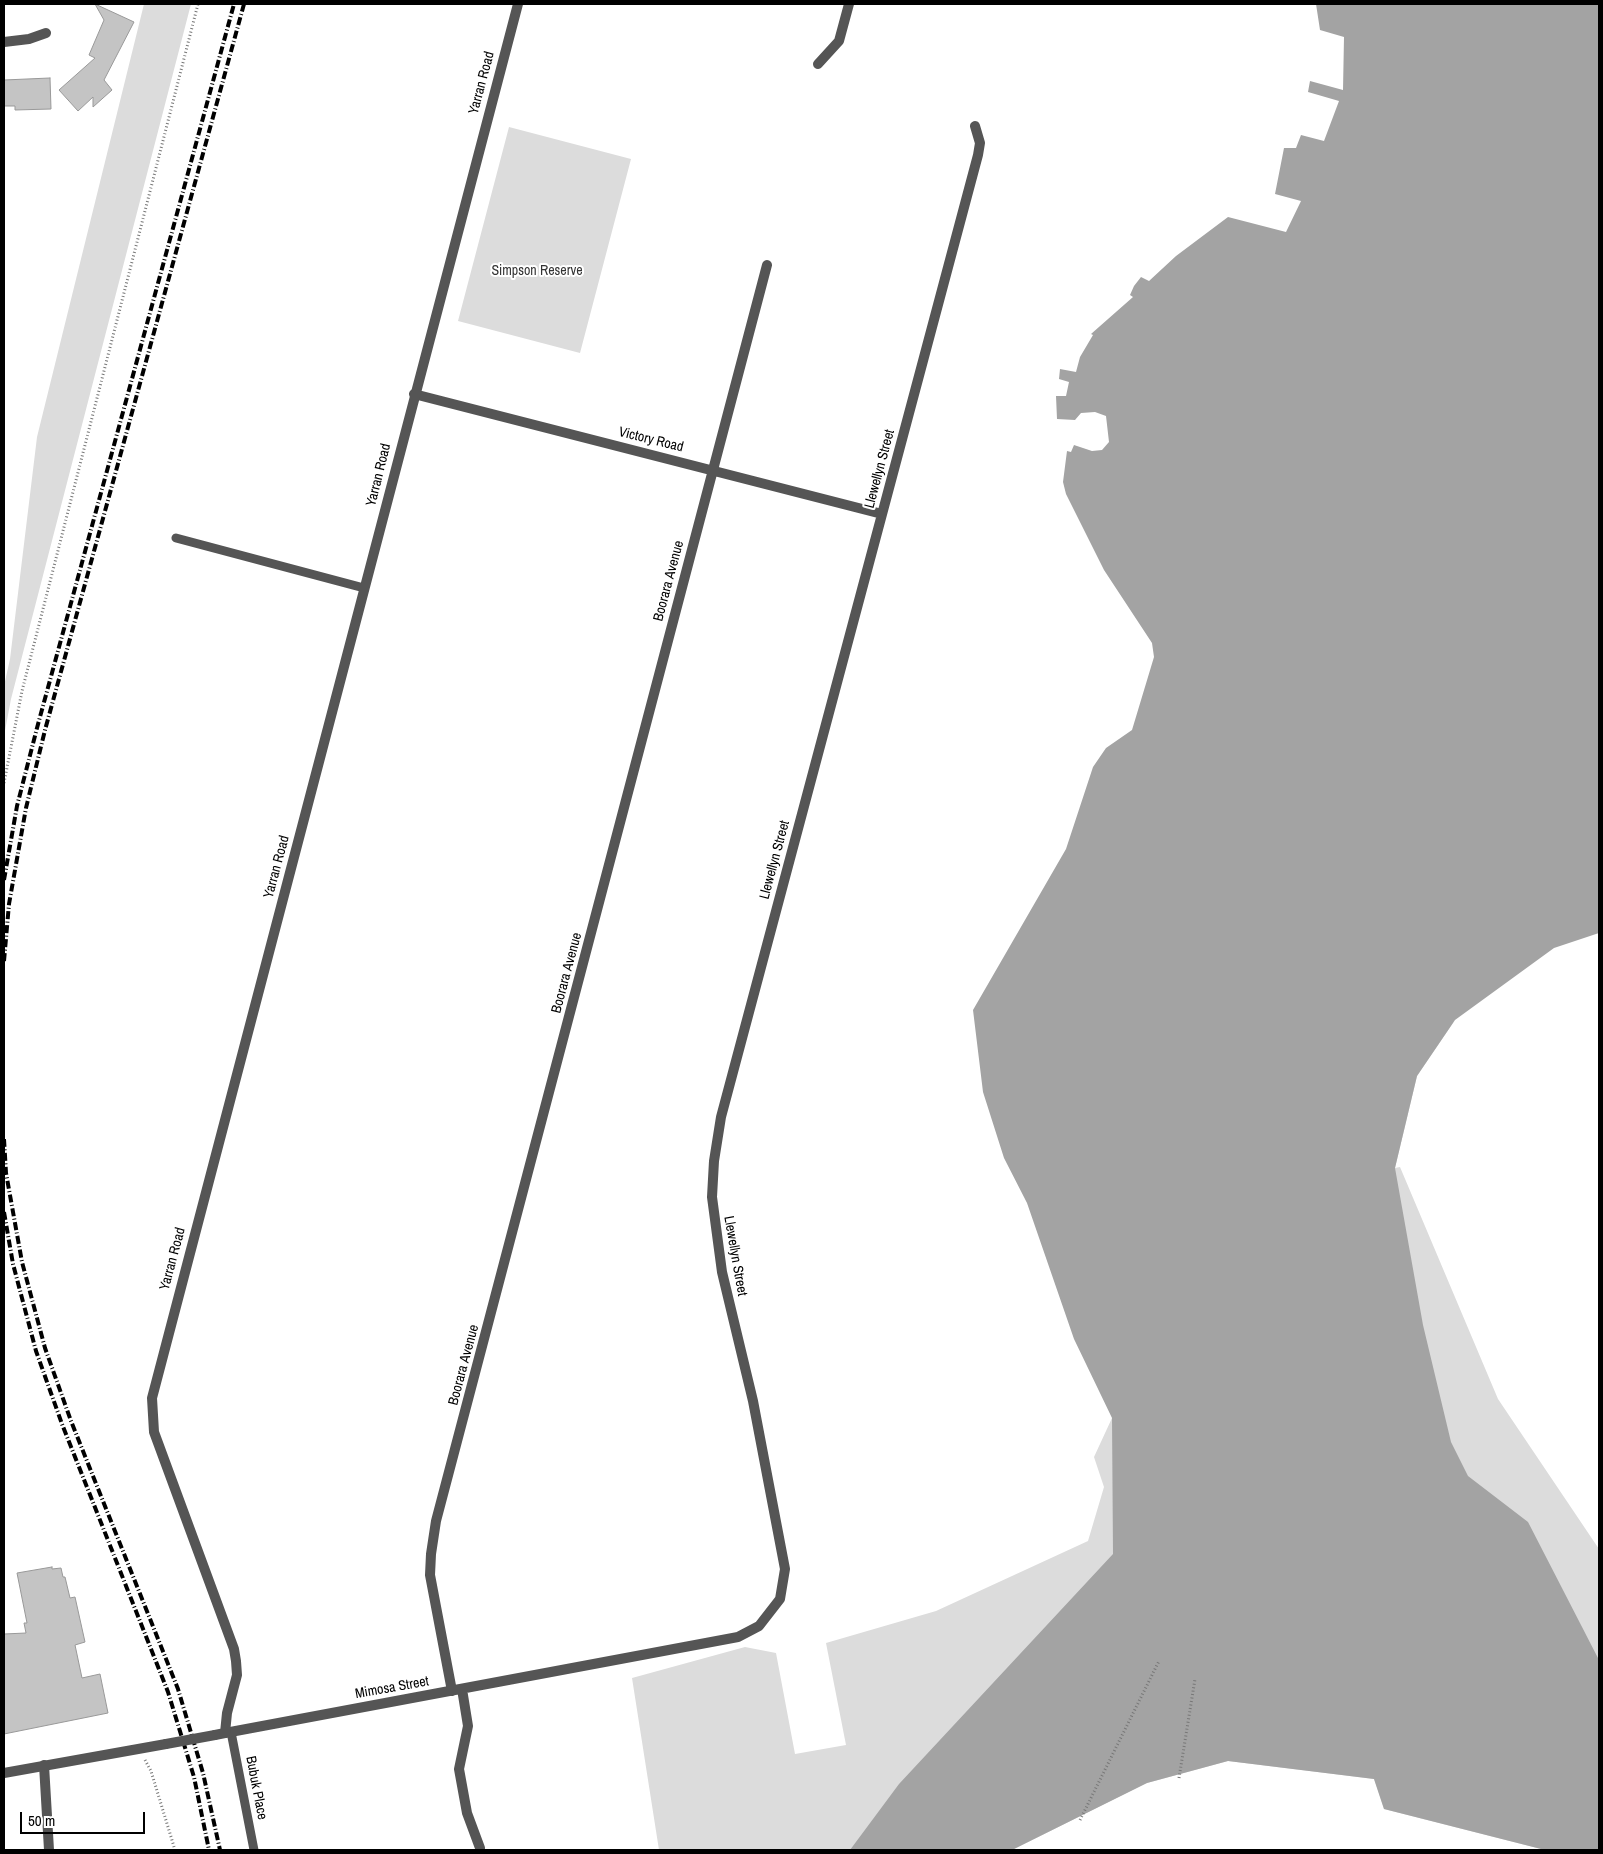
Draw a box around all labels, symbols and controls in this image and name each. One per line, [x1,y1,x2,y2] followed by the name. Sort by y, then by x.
[466,50,498,116] street label: Yarran Road
[491,263,583,279] park label: Simpson Reserve
[617,424,685,456] street label: Victory Road
[861,428,899,510] street label: Llewellyn Street
[363,442,395,508] street label: Yarran Road
[650,539,688,623] street label: Boorara Avenue
[756,819,794,901] street label: Llewellyn Street
[261,834,293,900] street label: Yarran Road
[548,931,586,1015] street label: Boorara Avenue
[720,1215,750,1297] street label: Llewellyn Street
[157,1226,189,1292] street label: Yarran Road
[445,1323,483,1407] street label: Boorara Avenue
[354,1673,430,1703] street label: Mimosa Street
[242,1755,270,1821] street label: Bubuk Place
[22,1802,148,1834] scale bar
[28,1810,55,1831] text: 50 m

